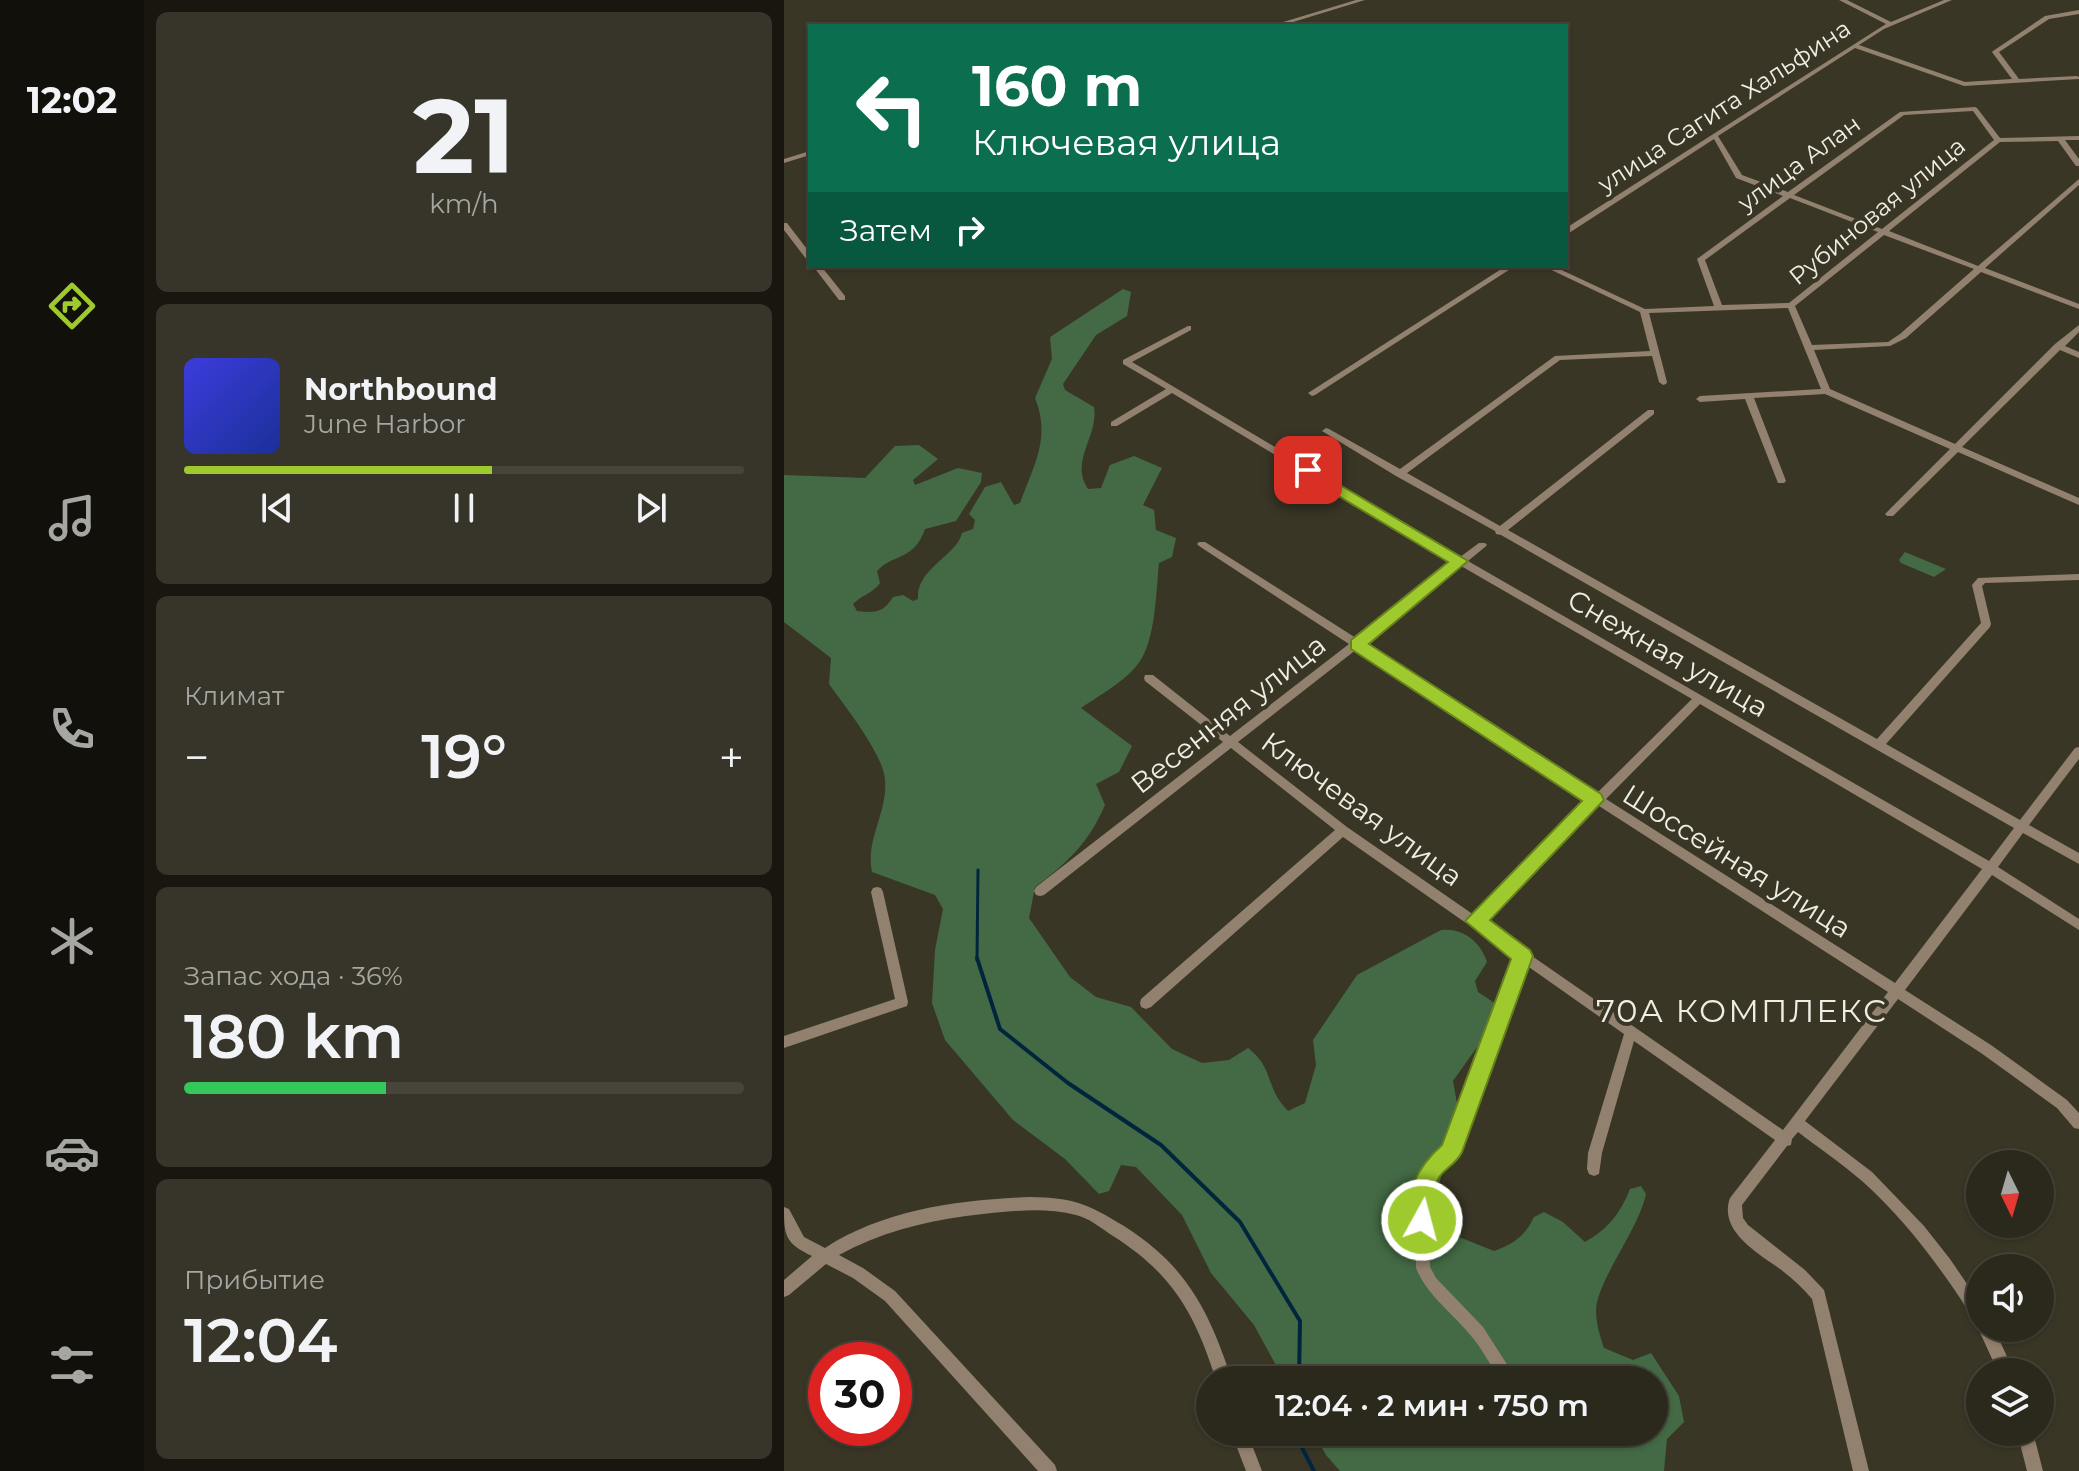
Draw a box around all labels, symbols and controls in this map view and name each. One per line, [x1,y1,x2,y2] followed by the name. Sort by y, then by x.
[1591,13,1856,199] street label: улица Сагита Хальфина
[972,52,1142,120] text: 160 m
[840,56,944,160] icon: left
[413,72,515,199] text: 21
[27,78,117,122] text: 12:02
[1731,109,1866,218] street label: улица Алан
[972,120,1281,164] text: Ключевая улица
[1783,131,1971,291] street label: Рубиновая улица
[429,188,499,220] text: km/h
[948,208,992,252] icon: right
[840,212,932,249] text: Затем
[44,278,100,334] icon: directions
[304,371,498,408] text: Northbound
[304,408,466,440] text: June Harbor
[1274,436,1342,504] pin
[1286,448,1330,492] icon: arrive
[255,486,299,530] icon: previous
[442,486,486,530] icon: pause
[629,486,673,530] icon: next
[44,490,100,546] icon: music
[1562,582,1774,724] street label: Снежная улица
[1124,627,1332,801] street label: Весенняя улица
[184,680,284,712] text: Климат
[44,701,100,757] icon: phone
[421,720,507,793] text: 19°
[1255,725,1469,893] street label: Ключевая улица
[184,730,209,784] text: −
[719,730,744,784] text: +
[1616,777,1858,945] street label: Шоссейная улица
[44,913,100,969] icon: climate
[184,960,403,992] text: Запас хода · 36%
[1596,991,1888,1030] district label: 70А КОМПЛЕКС
[184,1000,404,1073] text: 180 km
[44,1125,100,1181] icon: car
[1966,1150,2054,1238] north arrow
[1966,1150,2054,1446] map controls
[1380,1178,1464,1262] position arrow
[1966,1254,2054,1342] button: sound
[184,1264,325,1296] text: Прибытие
[184,1304,338,1377] text: 12:04
[44,1337,100,1393] icon: filters
[808,1342,912,1446] speed limit sign: 30
[1966,1358,2054,1446] button: layers
[1275,1387,1589,1424] text: 12:04 · 2 мин · 750 m

